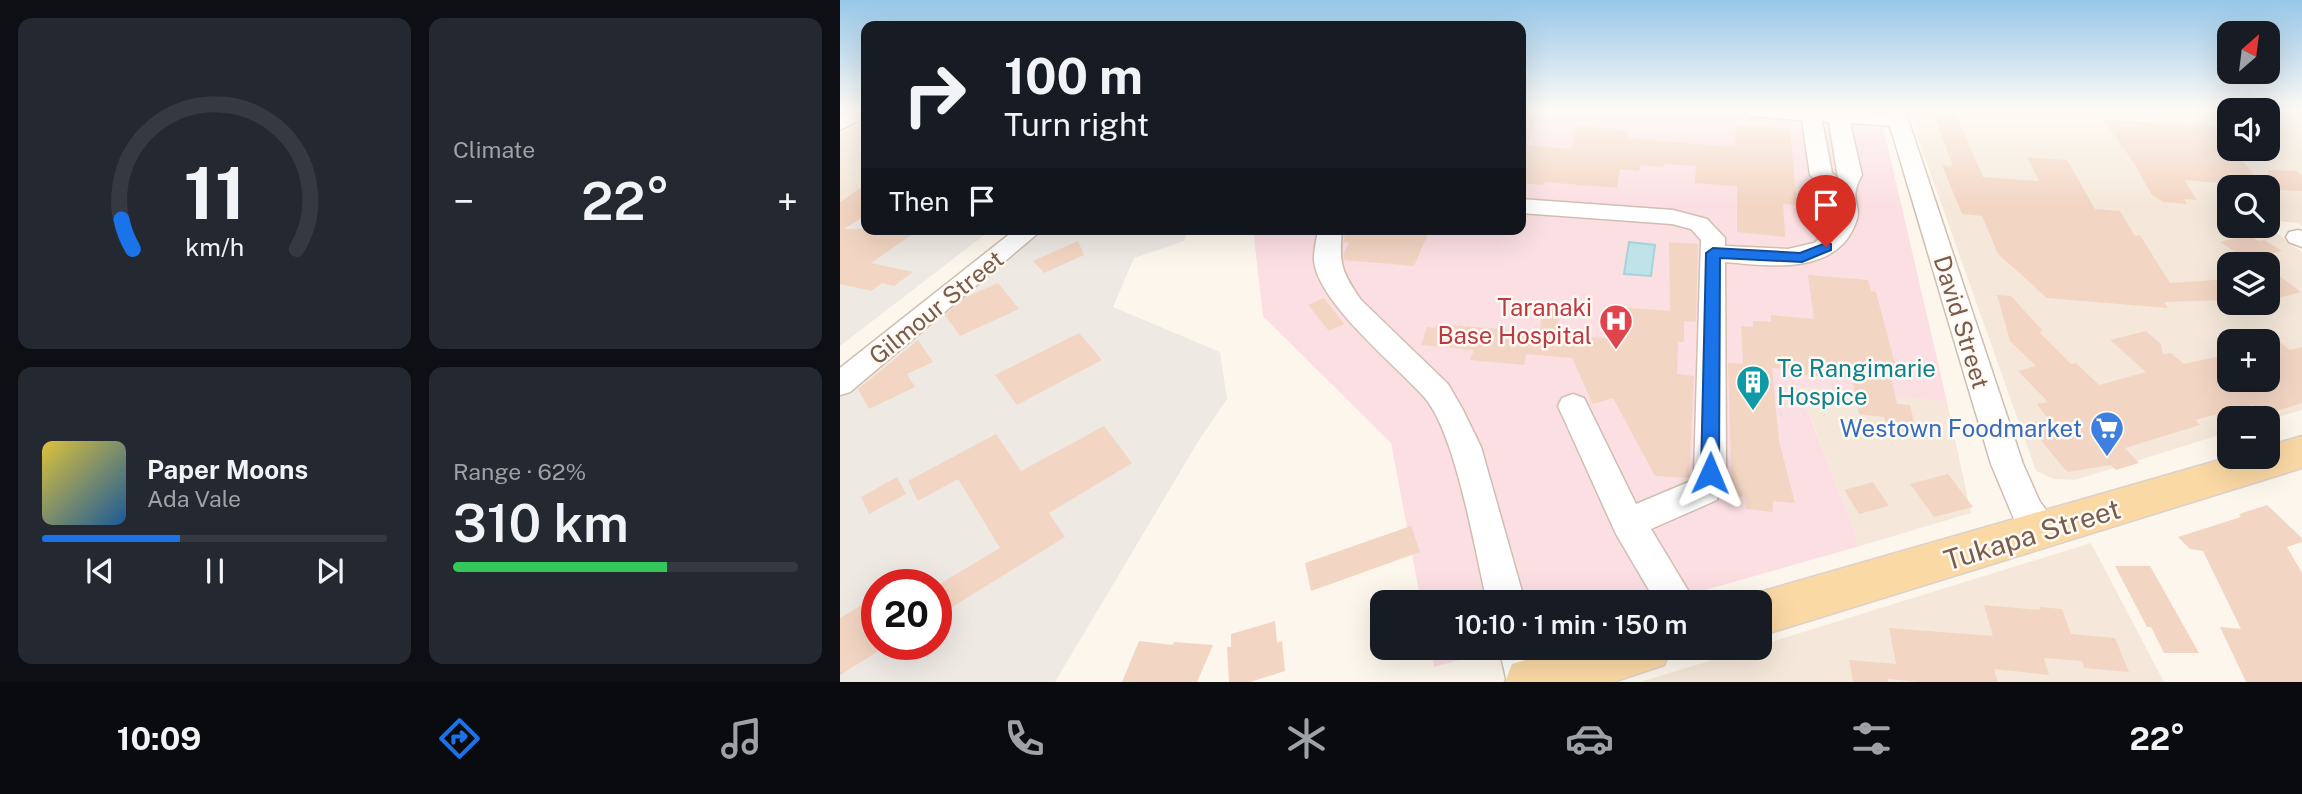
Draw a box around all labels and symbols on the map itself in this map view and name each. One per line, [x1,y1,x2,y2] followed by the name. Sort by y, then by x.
[2217,21,2280,84] north arrow
[1796,175,1856,247] pin
[863,244,1009,370] street label: Gilmour Street
[1928,252,1996,392] street label: David Street
[1437,293,1592,349] place label: Taranaki Base Hospital
[1597,302,1635,351] hospital icon: Taranaki Base Hospital
[1777,354,1936,410] place label: Te Rangimarie Hospice
[1734,363,1772,412] building icon: Te Rangimarie Hospice
[2088,409,2126,458] supermarket icon: Westown Foodmarket
[1840,414,2082,442] place label: Westown Foodmarket
[1673,436,1747,510] position arrow
[1940,491,2124,577] street label: Tukapa Street
[861,569,952,660] speed limit sign: 20

